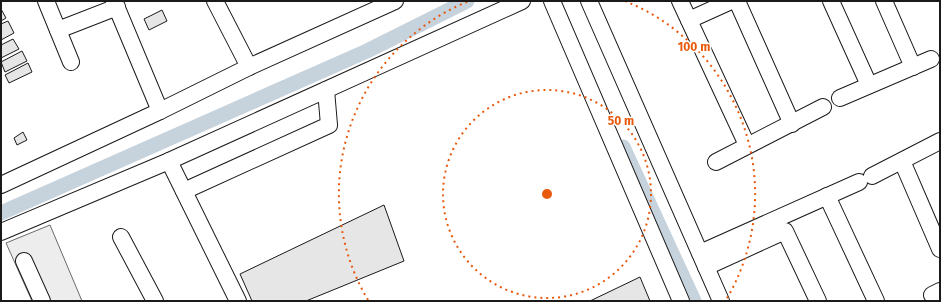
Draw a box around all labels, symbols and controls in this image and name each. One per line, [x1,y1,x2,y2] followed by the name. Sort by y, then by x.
[678,40,710,54] text: 100 m
[608,114,634,128] text: 50 m
[540,187,554,201] centre of rings

